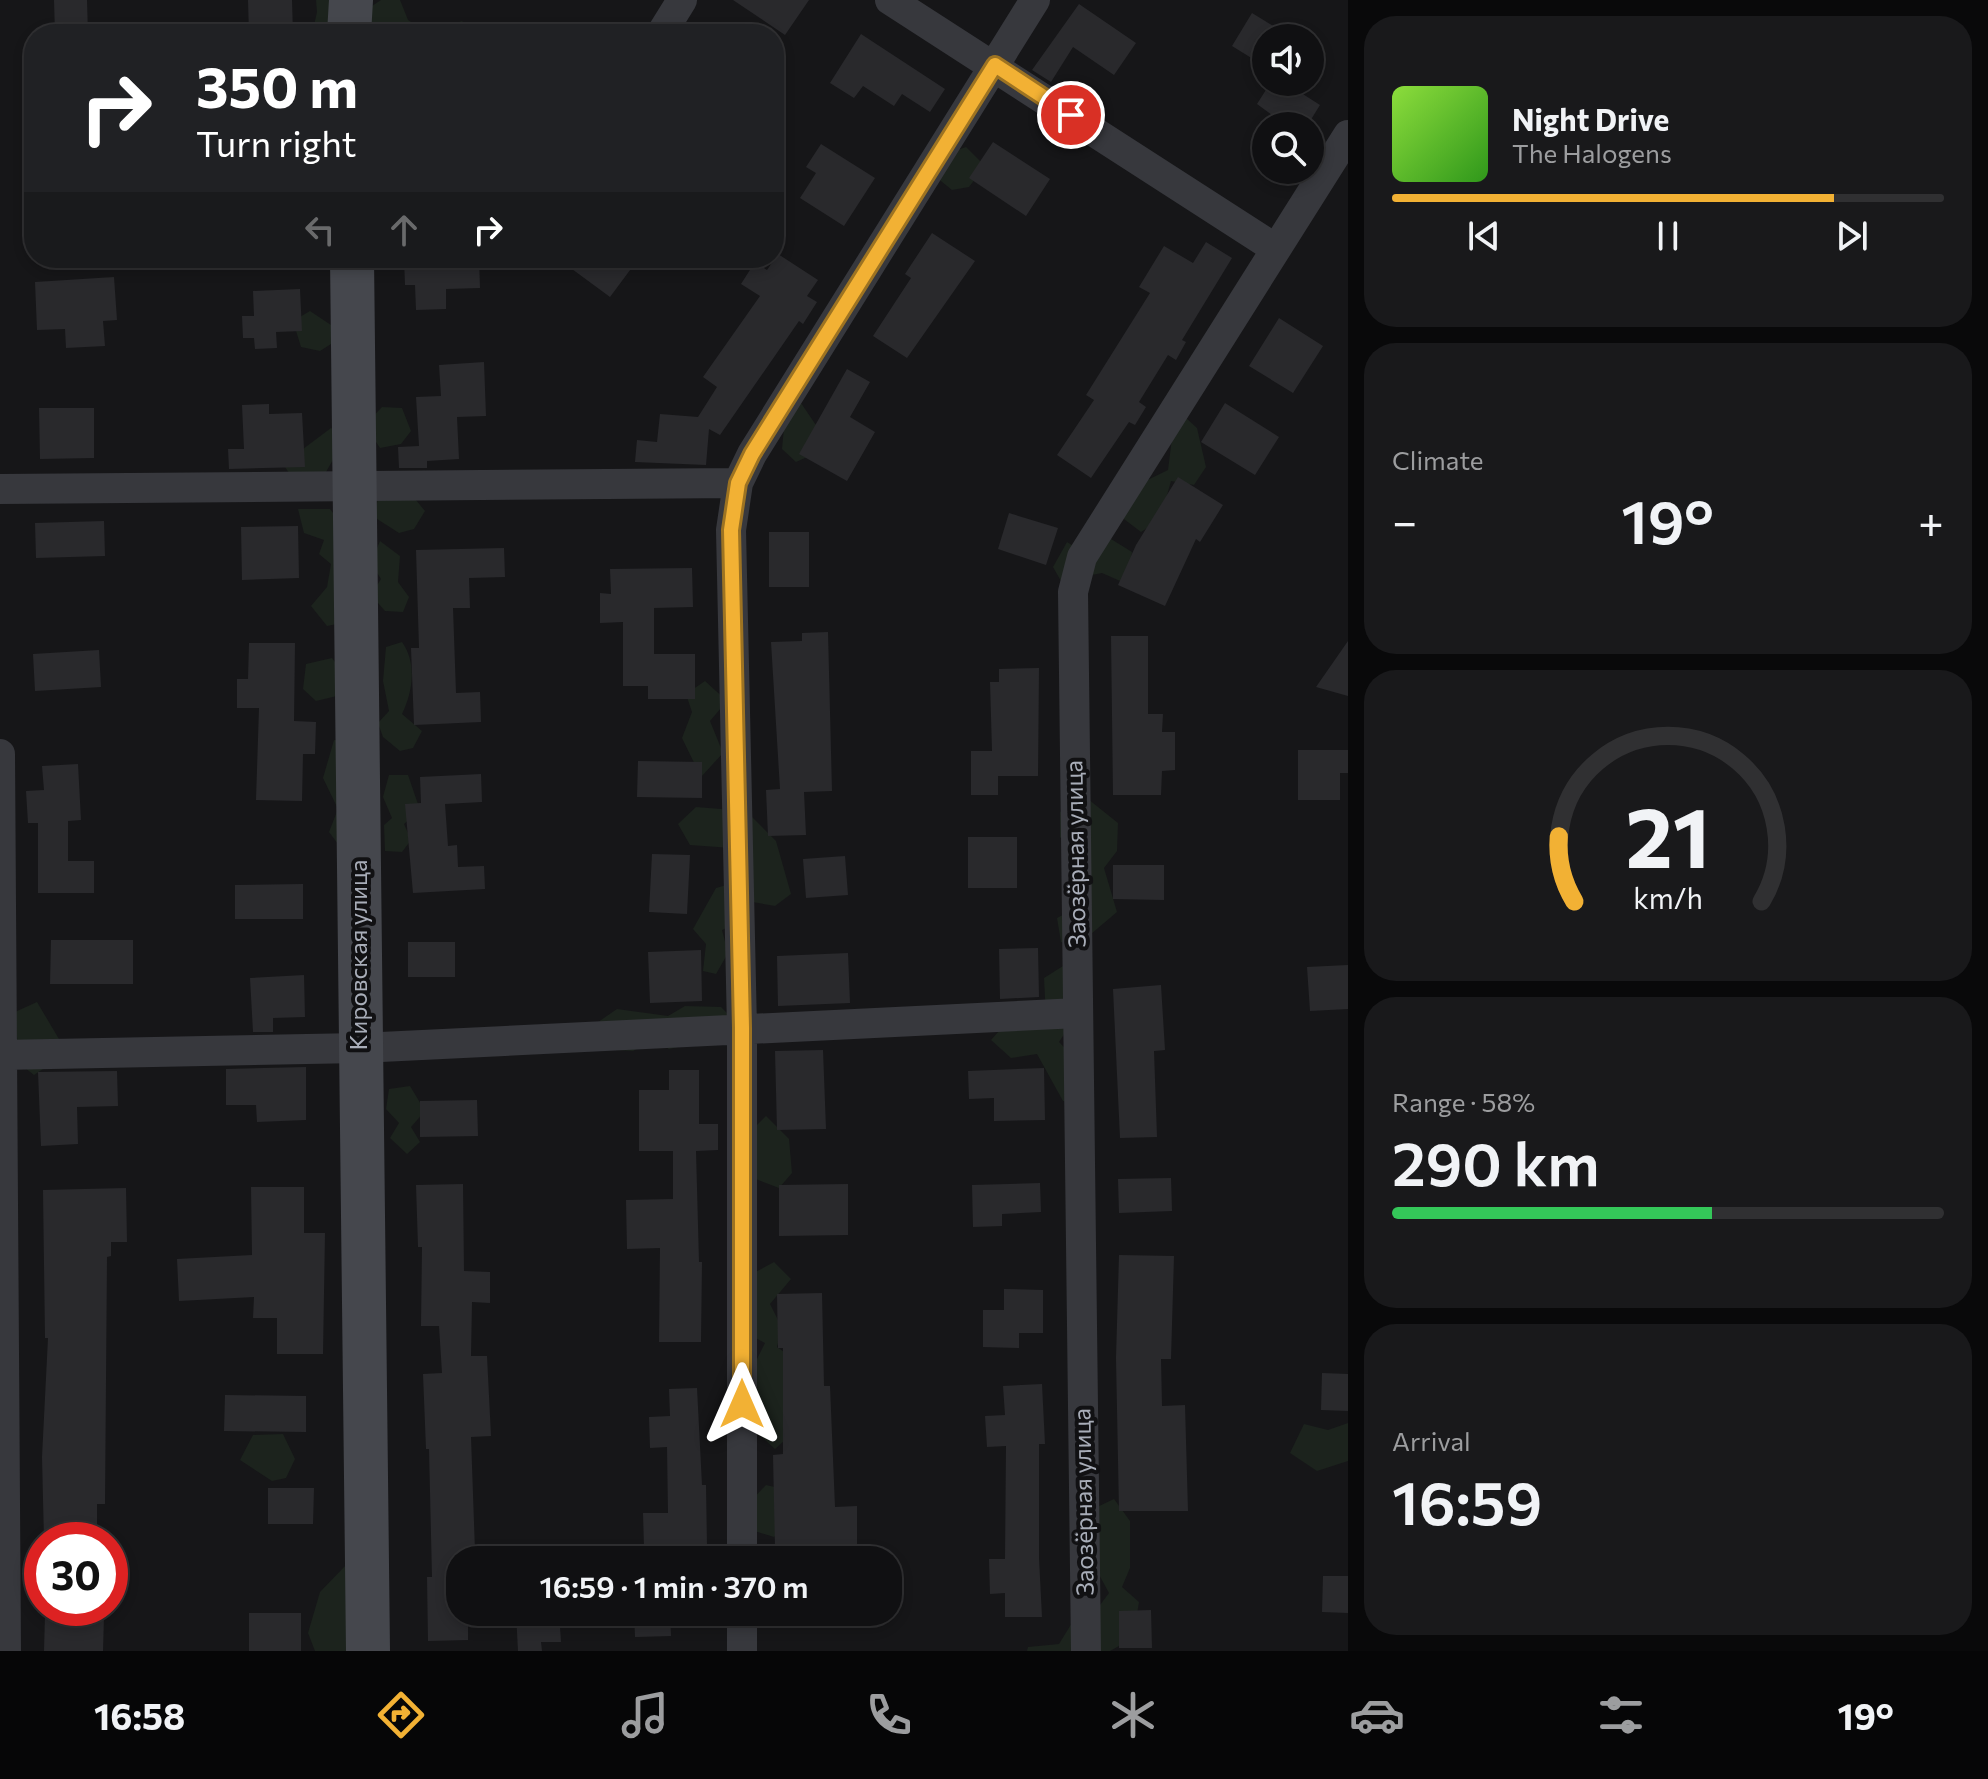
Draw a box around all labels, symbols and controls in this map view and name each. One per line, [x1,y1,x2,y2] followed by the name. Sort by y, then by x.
[1252,24,1324,184] map controls
[1252,24,1324,96] button: sound
[196,51,358,120] text: 350 m
[64,56,168,160] icon: right
[1037,81,1105,149] pin
[1049,93,1093,137] icon: arrive
[1512,100,1669,137] text: Night Drive
[1252,112,1324,184] button: search
[196,120,357,164] text: Turn right
[1512,137,1672,168] text: The Halogens
[298,208,342,252] icon: left
[382,208,426,252] icon: ahead
[466,208,510,252] icon: right
[1462,214,1506,258] icon: previous
[1646,214,1690,258] icon: pause
[1830,214,1874,258] icon: next
[1392,444,1484,475] text: Climate
[1621,483,1714,556] text: 19°
[1392,493,1417,547] text: −
[1918,493,1944,547] text: +
[1058,760,1091,948] street label: Заозёрная улица
[1626,782,1710,884] text: 21
[343,860,372,1050] street label: Кировская улица
[1633,880,1703,915] text: km/h
[1392,1086,1535,1117] text: Range · 58%
[1392,1125,1600,1198] text: 290 km
[700,1362,784,1446] position arrow
[1066,1408,1099,1596] street label: Заозёрная улица
[1392,1425,1471,1456] text: Arrival
[1392,1464,1542,1537] text: 16:59
[24,1522,128,1626] speed limit sign: 30
[539,1567,809,1604] text: 16:59 · 1 min · 370 m
[373,1687,429,1743] icon: directions
[617,1687,673,1743] icon: music
[861,1687,917,1743] icon: phone
[1105,1687,1161,1743] icon: climate
[1349,1687,1405,1743] icon: car
[1593,1687,1649,1743] icon: filters
[94,1693,185,1737] text: 16:58
[1837,1693,1894,1737] text: 19°

